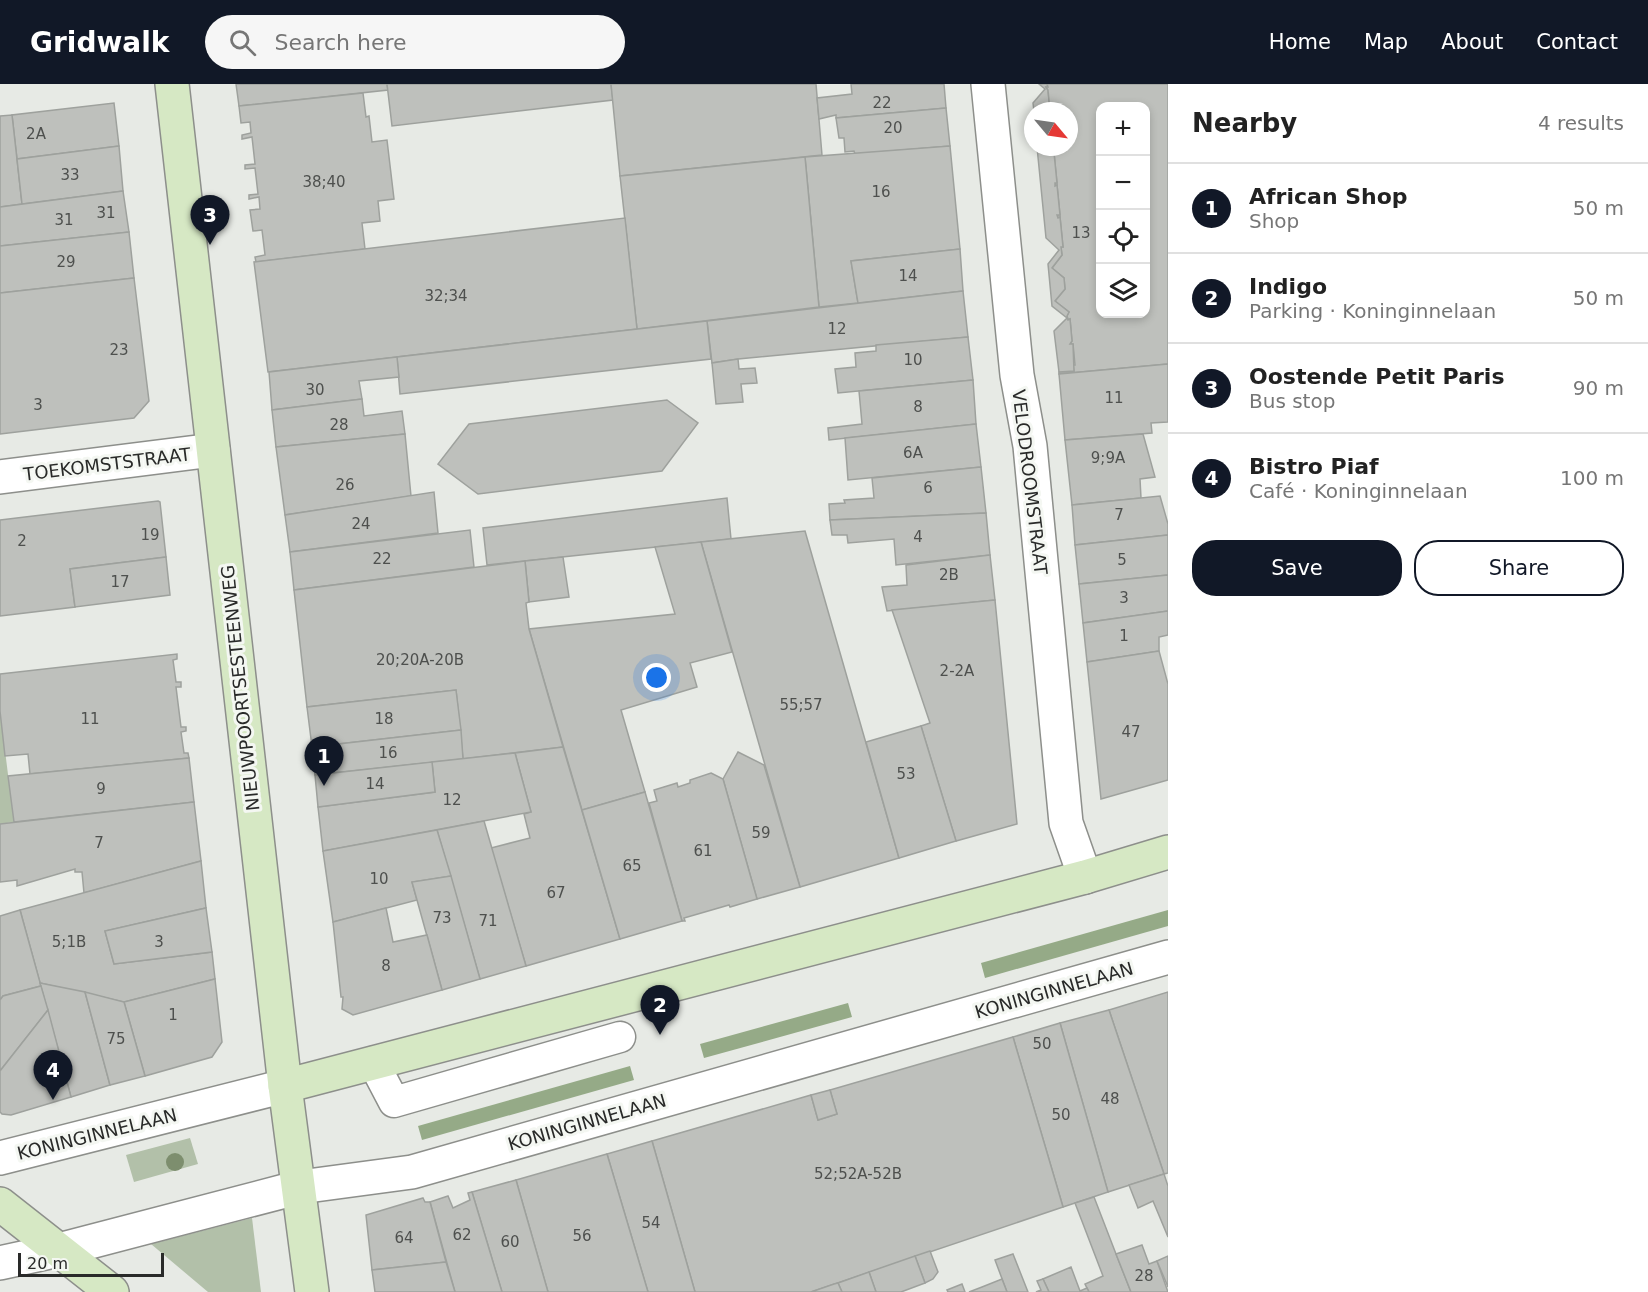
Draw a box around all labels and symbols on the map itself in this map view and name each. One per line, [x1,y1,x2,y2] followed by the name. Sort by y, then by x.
[872,94,892,112] house number: 22
[1024,102,1078,156] north arrow
[883,119,903,137] house number: 20
[26,125,47,143] house number: 2A
[60,166,80,184] house number: 33
[302,173,346,191] house number: 38;40
[871,183,891,201] house number: 16
[190,196,230,245] pin: 3
[96,204,116,222] house number: 31
[54,211,74,229] house number: 31
[1071,224,1091,242] house number: 13
[56,253,76,271] house number: 29
[898,267,918,285] house number: 14
[424,287,468,305] house number: 32;34
[827,320,847,338] house number: 12
[109,341,129,359] house number: 23
[903,351,923,369] house number: 10
[305,381,325,399] house number: 30
[1008,388,1052,577] street label: VELODROOMSTRAAT
[1104,389,1124,407] house number: 11
[33,396,43,414] house number: 3
[913,398,923,416] house number: 8
[329,416,349,434] house number: 28
[21,443,193,485] street label: TOEKOMSTSTRAAT
[903,444,924,462] house number: 6A
[1091,449,1126,467] house number: 9;9A
[335,476,355,494] house number: 26
[923,479,933,497] house number: 6
[1114,506,1124,524] house number: 7
[351,515,371,533] house number: 24
[140,526,160,544] house number: 19
[913,528,923,546] house number: 4
[17,532,27,550] house number: 2
[372,550,392,568] house number: 22
[1117,551,1127,569] house number: 5
[217,564,263,812] street label: NIEUWPOORTSESTEENWEG
[939,566,959,584] house number: 2B
[110,573,130,591] house number: 17
[1119,589,1129,607] house number: 3
[1119,627,1129,645] house number: 1
[376,651,464,669] house number: 20;20A-20B
[940,662,975,680] house number: 2-2A
[642,663,671,692] your location
[779,696,823,714] house number: 55;57
[80,710,100,728] house number: 11
[374,710,394,728] house number: 18
[1121,723,1141,741] house number: 47
[304,736,344,786] pin: 1
[378,744,398,762] house number: 16
[896,765,916,783] house number: 53
[365,775,385,793] house number: 14
[96,780,106,798] house number: 9
[442,791,462,809] house number: 12
[751,824,771,842] house number: 59
[94,834,104,852] house number: 7
[693,842,713,860] house number: 61
[622,857,642,875] house number: 65
[369,870,389,888] house number: 10
[546,884,566,902] house number: 67
[432,909,452,927] house number: 73
[478,912,498,930] house number: 71
[52,933,86,951] house number: 5;1B
[154,933,164,951] house number: 3
[381,957,391,975] house number: 8
[972,957,1136,1023] street label: KONINGINNELAAN
[640,986,680,1035] pin: 2
[168,1006,178,1024] house number: 1
[106,1030,126,1048] house number: 75
[1032,1035,1052,1053] house number: 50
[34,1050,72,1100] pin: 4
[505,1089,669,1155] street label: KONINGINNELAAN
[1100,1090,1120,1108] house number: 48
[15,1104,179,1164] street label: KONINGINNELAAN
[1051,1106,1071,1124] house number: 50
[814,1165,902,1183] house number: 52;52A-52B
[641,1214,661,1232] house number: 54
[452,1226,472,1244] house number: 62
[572,1227,592,1245] house number: 56
[394,1229,414,1247] house number: 64
[500,1233,520,1251] house number: 60
[18,1250,164,1278] scale bar
[1134,1267,1154,1285] house number: 28

